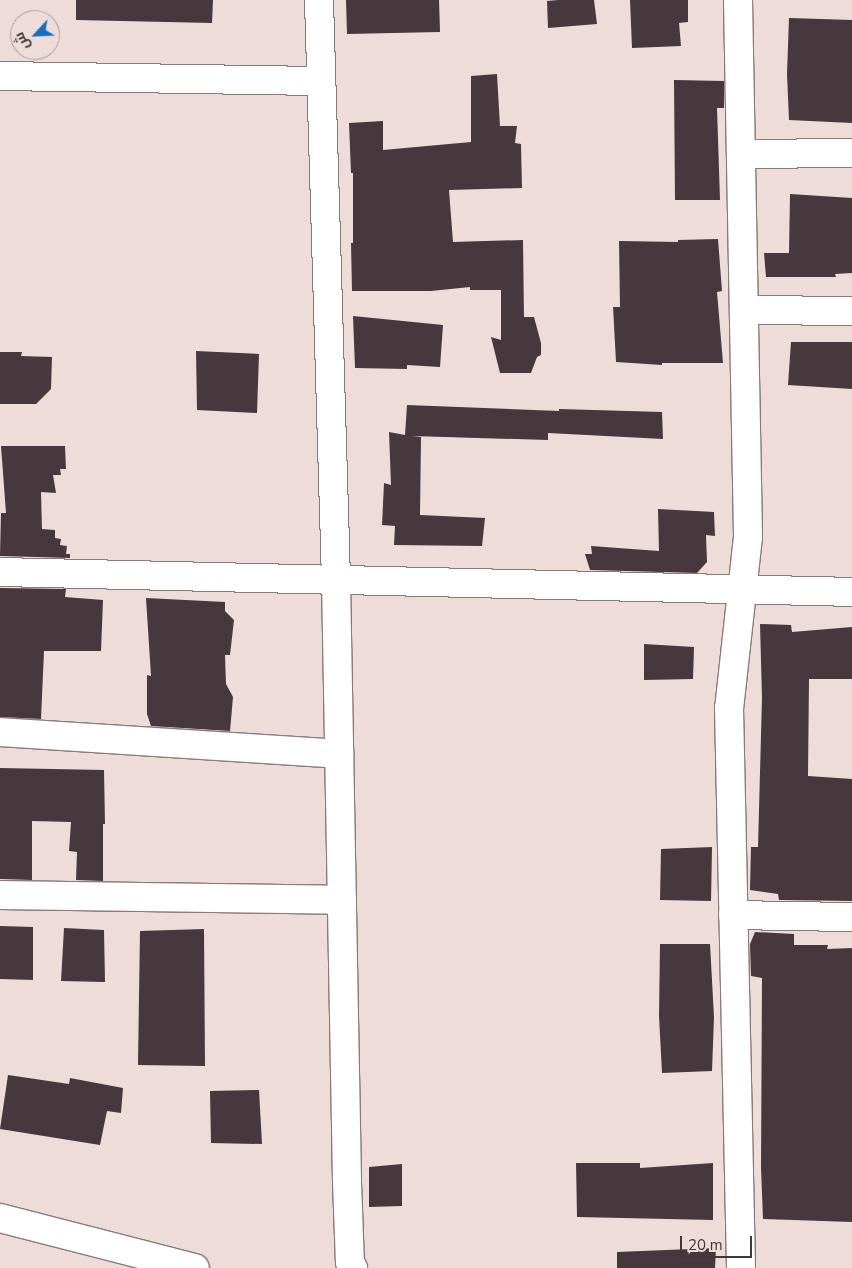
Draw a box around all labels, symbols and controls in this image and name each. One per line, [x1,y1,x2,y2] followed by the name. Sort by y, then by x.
[10,10,60,60] north arrow
[9,29,34,53] text: ش
[682,1226,754,1258] scale bar
[688,1235,723,1255] text: 20 m

